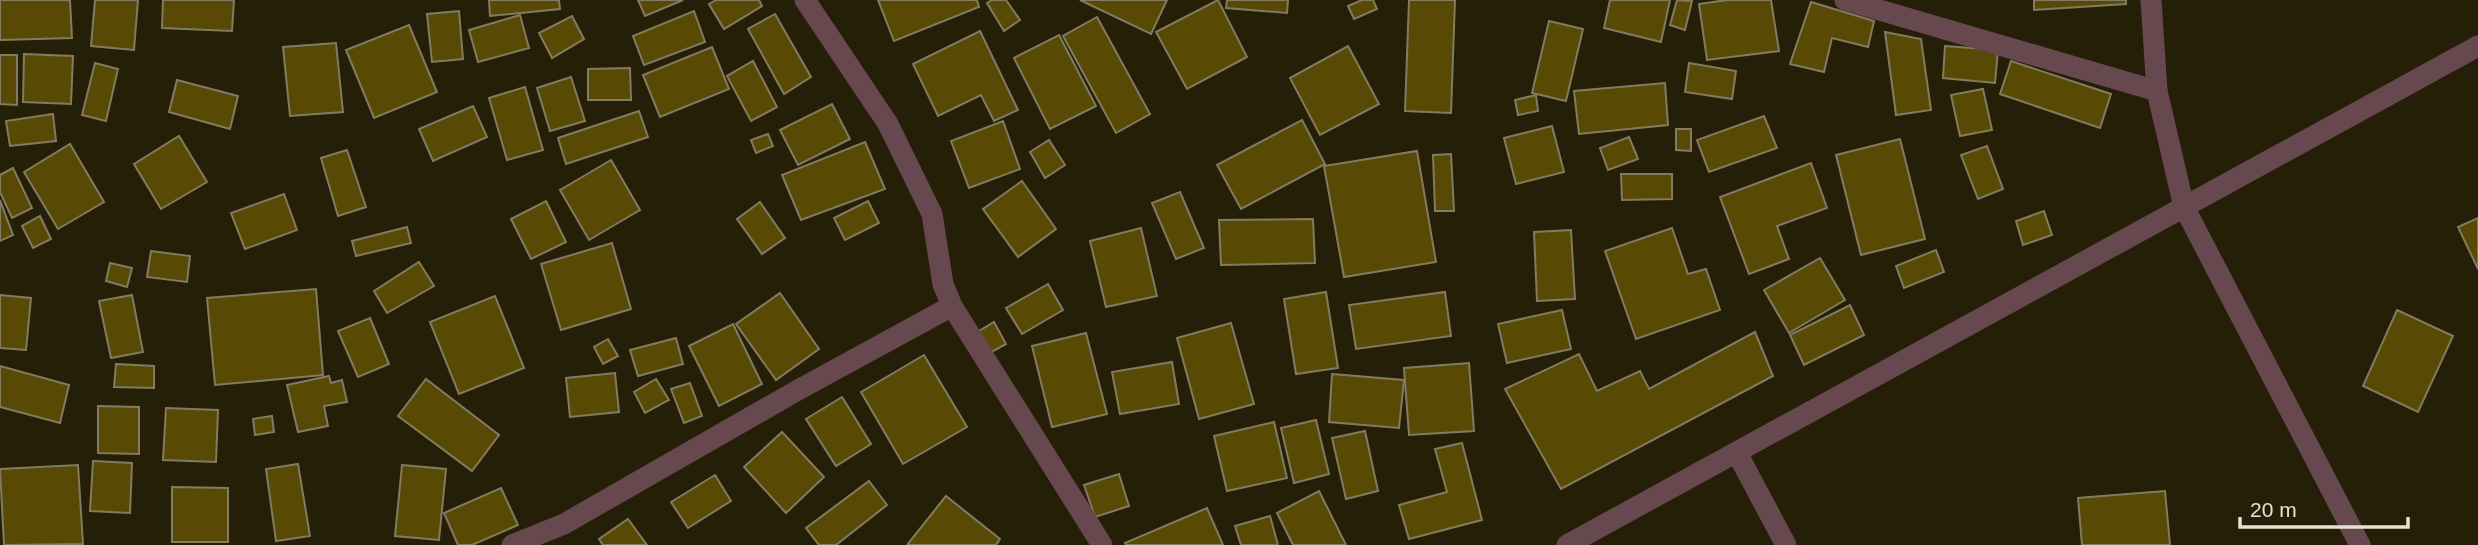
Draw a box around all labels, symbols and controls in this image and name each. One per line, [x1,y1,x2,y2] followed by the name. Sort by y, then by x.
[2240,486,2408,530] scale bar
[2250,498,2297,521] text: 20 m

